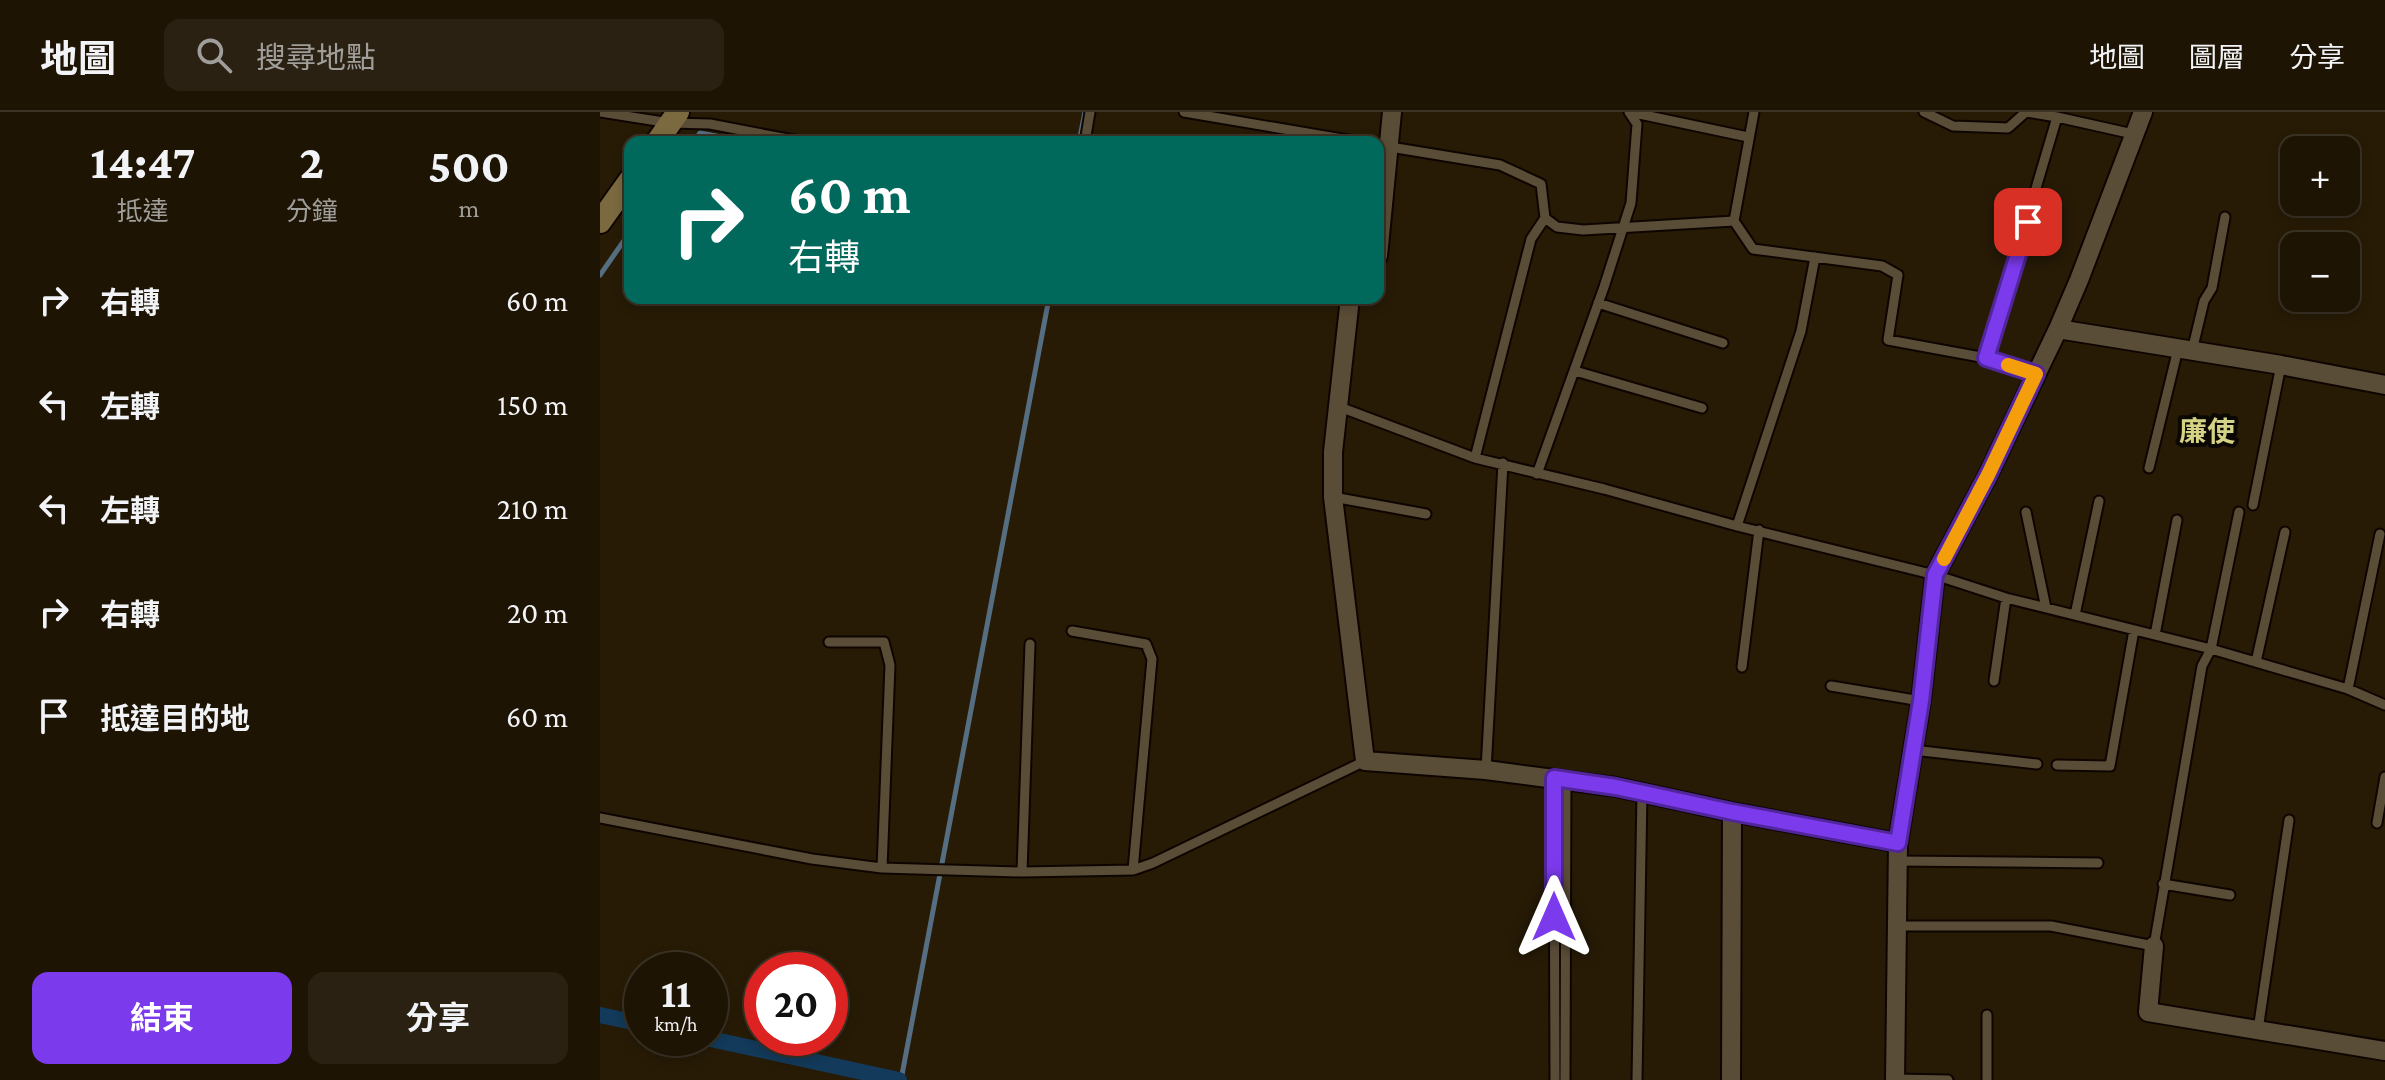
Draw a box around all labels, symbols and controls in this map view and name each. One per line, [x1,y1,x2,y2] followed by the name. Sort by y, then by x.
[164,19,724,91] search box
[192,33,236,77] icon: search
[40,38,116,80] text: 地圖
[256,41,376,74] text: 搜尋地點
[2089,42,2145,73] text: 地圖
[2189,42,2245,73] text: 圖層
[2289,42,2345,73] text: 分享
[90,135,195,188] text: 14:47
[299,135,324,188] text: 2
[2280,136,2360,312] map controls
[2280,136,2360,216] button: +
[428,139,510,192] text: 500
[788,163,911,225] text: 60 m
[656,168,760,272] icon: right
[1994,188,2062,256] pin
[458,194,479,223] text: m
[117,197,169,226] text: 抵達
[286,197,338,226] text: 分鐘
[2006,200,2050,244] icon: arrive
[2280,232,2360,312] button: −
[788,238,860,278] text: 右轉
[32,278,76,322] icon: right
[506,284,568,317] text: 60 m
[100,286,160,319] text: 右轉
[32,382,76,426] icon: left
[497,388,568,421] text: 150 m
[100,390,160,423] text: 左轉
[2179,416,2235,447] district label: 廉使
[32,486,76,530] icon: left
[497,492,568,525] text: 210 m
[100,494,160,527] text: 左轉
[32,590,76,634] icon: right
[507,596,568,629] text: 20 m
[100,598,160,631] text: 右轉
[32,694,76,738] icon: arrive
[506,700,568,733] text: 60 m
[100,702,250,735] text: 抵達目的地
[1512,875,1596,959] position arrow
[744,952,848,1056] speed limit sign: 20
[661,971,691,1016] text: 11
[32,972,292,1064] button: 結束
[308,972,568,1064] button: 分享
[654,1013,698,1035] text: km/h

